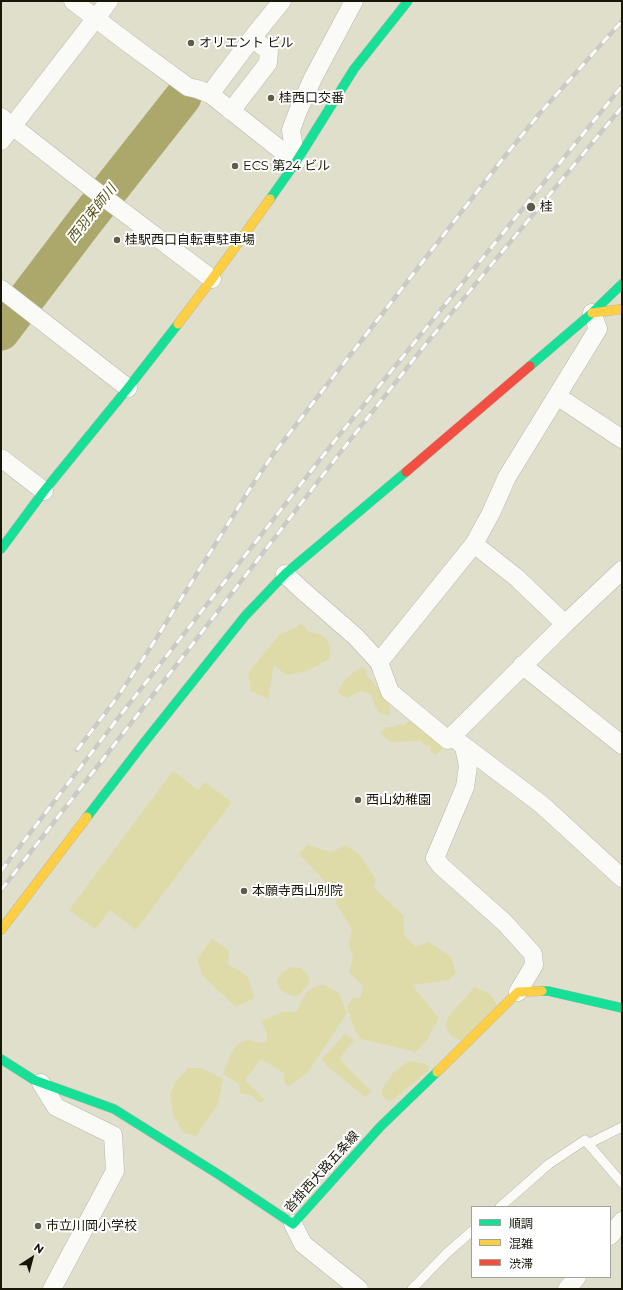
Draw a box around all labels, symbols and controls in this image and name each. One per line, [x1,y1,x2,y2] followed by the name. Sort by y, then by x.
[199,35,293,51] place label: オリエント ビル
[186,38,196,48] marker: オリエント ビル
[279,90,344,106] place label: 桂西口交番
[266,93,276,103] marker: 桂西口交番
[243,158,330,174] place label: ECS 第24 ビル
[230,161,240,171] marker: ECS 第24 ビル
[64,181,120,247] water label: 西羽束師川
[540,199,553,215] place label: 桂
[525,201,537,213] marker: 桂
[125,232,255,248] place label: 桂駅西口自転車駐車場
[112,235,122,245] marker: 桂駅西口自転車駐車場
[366,792,431,808] place label: 西山幼稚園
[353,795,363,805] marker: 西山幼稚園
[252,883,343,899] place label: 本願寺西山別院
[239,886,249,896] marker: 本願寺西山別院
[281,1128,363,1216] street label: 沓掛西大路五条線
[471,1206,611,1278] legend
[509,1216,533,1231] text: 順調
[46,1218,137,1234] place label: 市立川岡小学校
[33,1221,43,1231] marker: 市立川岡小学校
[509,1236,533,1251] text: 混雑
[12,1238,52,1278] north arrow
[31,1240,47,1257] text: N
[509,1256,533,1271] text: 渋滞

